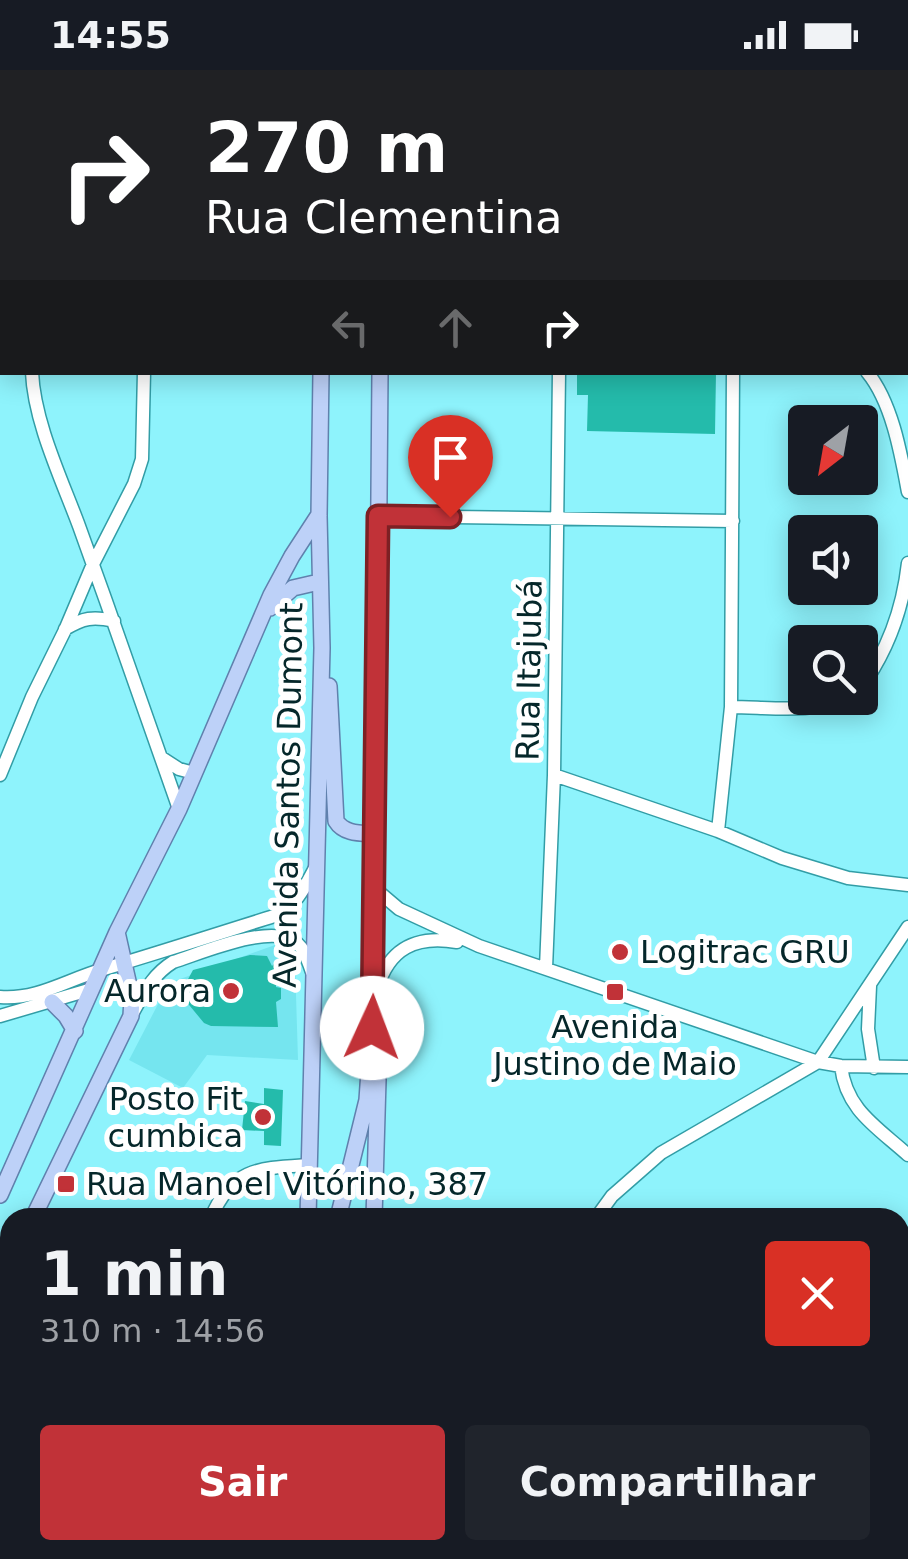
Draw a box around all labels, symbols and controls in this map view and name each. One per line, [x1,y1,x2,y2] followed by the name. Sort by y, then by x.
[50,13,171,57] text: 14:55
[205,107,448,189] text: 270 m
[40,110,170,240] icon: right
[205,191,563,244] text: Rua Clementina
[323,300,378,355] icon: left
[428,300,483,355] icon: ahead
[533,300,588,355] icon: right
[788,405,878,495] north arrow
[788,405,878,715] map controls
[408,415,493,518] pin
[423,430,478,485] icon: arrive
[788,515,878,605] button: sound
[508,579,550,761] street label: Rua Itajubá
[266,602,310,988] street label: Avenida Santos Dumont
[788,625,878,715] button: search
[640,933,850,971] place label: Logitrac GRU
[609,941,631,963] marker: Logitrac GRU
[104,972,211,1010] place label: Aurora
[320,976,424,1080] position arrow
[220,980,242,1002] marker: Aurora
[604,981,626,1003] marker: Avenida Justino de Maio
[491,1008,737,1083] place label: Avenida Justino de Maio
[108,1080,243,1155] place label: Posto Fit cumbica
[252,1106,274,1128] marker: Posto Fit cumbica
[86,1165,488,1203] place label: Rua Manoel Vitórino, 387
[55,1173,77,1195] marker: Rua Manoel Vitórino, 387
[40,1239,228,1309] text: 1 min
[765,1241,870,1346] button: close
[40,1312,265,1350] text: 310 m · 14:56
[40,1425,445,1540] button: Sair
[465,1425,870,1540] button: Compartilhar

